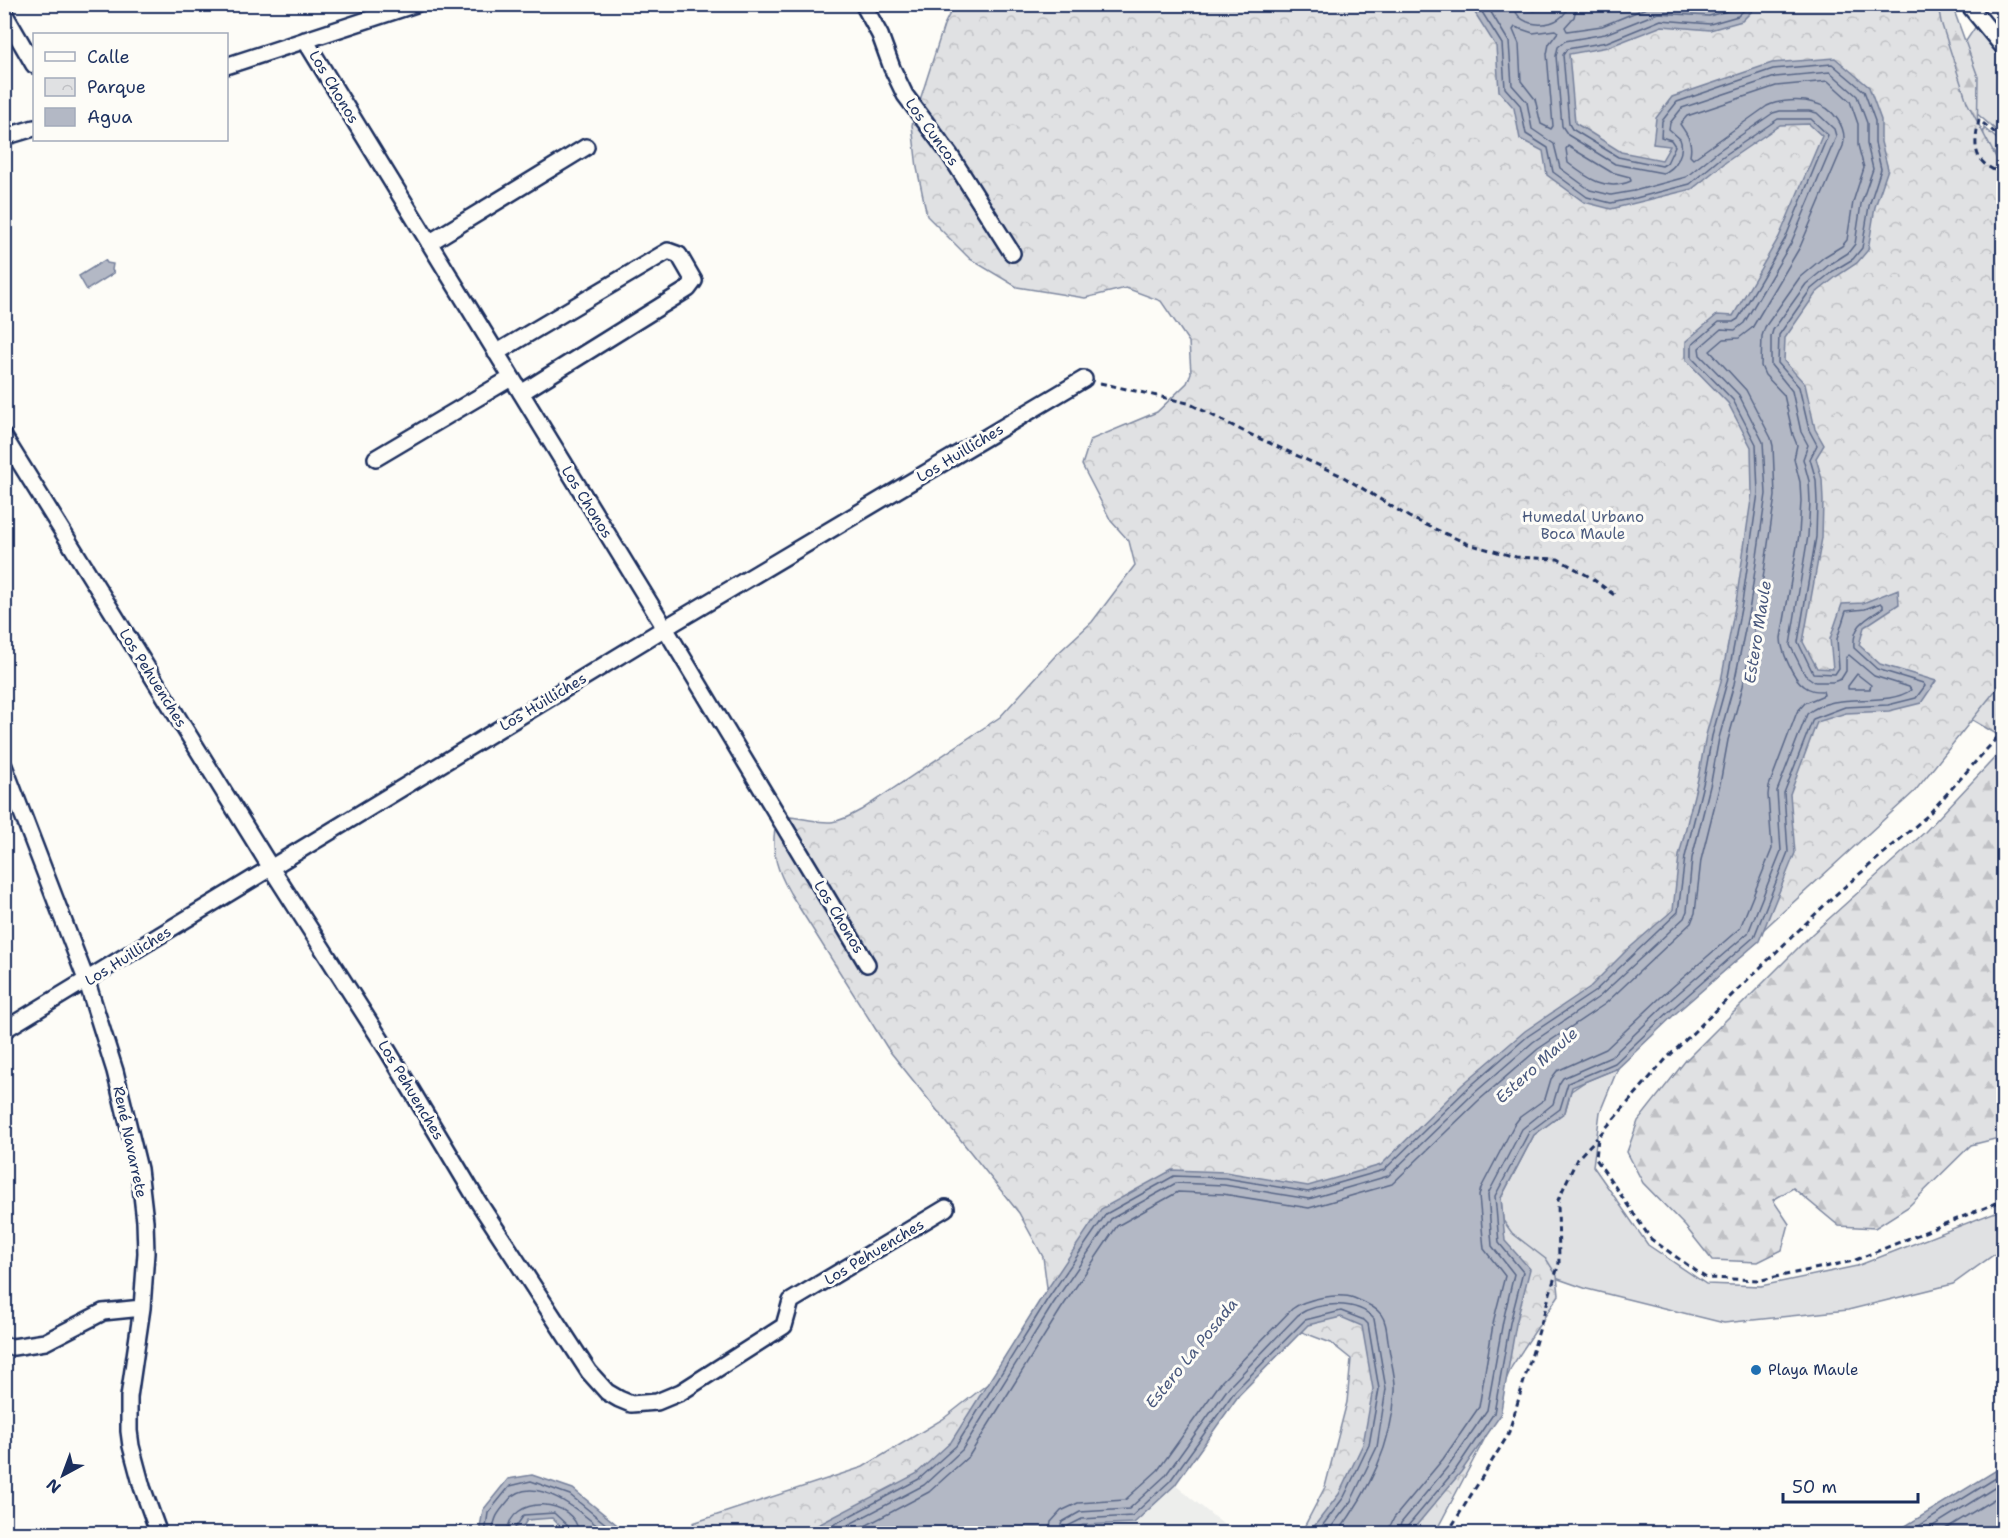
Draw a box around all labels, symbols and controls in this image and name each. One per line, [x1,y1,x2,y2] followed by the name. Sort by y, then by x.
[33,33,228,141] legend
[87,45,130,69] text: Calle
[304,47,364,127] street label: Los Chonos
[87,75,146,99] text: Parque
[901,94,963,170] street label: Los Cuncos
[87,105,132,129] text: Agua
[913,419,1007,487] street label: Los Huilliches
[557,462,617,542] street label: Los Chonos
[1522,507,1644,544] park label: Humedal Urbano Boca Maule
[1739,579,1776,685] water label: Estero Maule
[115,625,191,731] street label: Los Pehuenches
[496,668,590,736] street label: Los Huilliches
[809,877,869,957] street label: Los Chonos
[81,922,175,990] street label: Los Huilliches
[1491,1023,1582,1108] water label: Estero Maule
[373,1036,449,1144] street label: Los Pehuenches
[108,1084,152,1200] street label: René Navarrete
[820,1214,928,1290] street label: Los Pehuenches
[1140,1294,1242,1413] water label: Estero La Posada
[1768,1360,1858,1380] place label: Playa Maule
[1749,1363,1763,1377] marker: Playa Maule
[33,1445,93,1505] north arrow
[1783,1466,1918,1504] scale bar
[42,1474,65,1498] text: N
[1792,1475,1837,1499] text: 50 m

